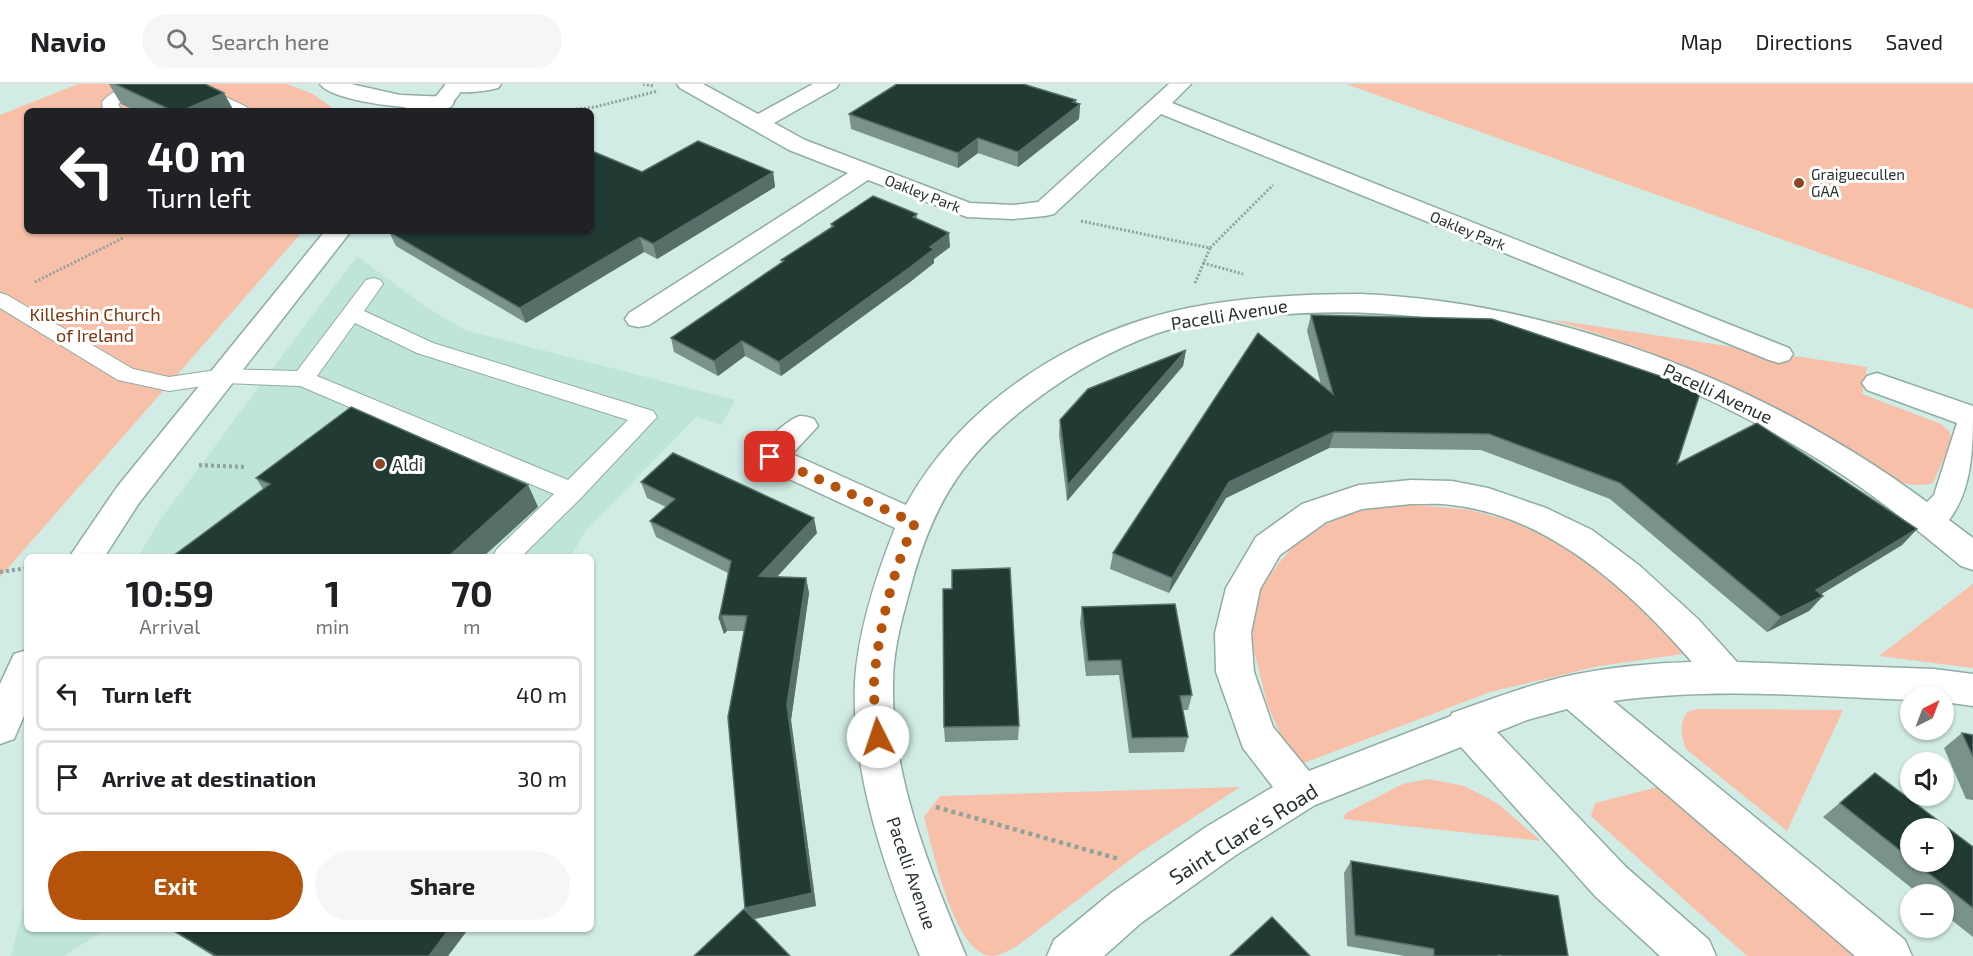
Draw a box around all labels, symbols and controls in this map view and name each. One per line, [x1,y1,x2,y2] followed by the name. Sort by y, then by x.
[142,14,562,68] search box
[30,24,106,58] text: Navio
[163,25,196,58] icon: search
[211,28,329,54] text: Search here
[1680,29,1723,54] text: Map
[1756,29,1852,54] text: Directions
[1885,29,1943,54] text: Saved
[147,130,246,180] text: 40 m
[48,132,126,210] icon: left
[1811,165,1905,200] place label: Graiguecullen GAA
[882,170,964,216] street label: Oakley Park
[1792,176,1806,190] marker: Graiguecullen GAA
[147,181,251,213] text: Turn left
[1428,207,1509,253] street label: Oakley Park
[1169,294,1289,334] street label: Pacelli Avenue
[29,303,161,346] park label: Killeshin Church of Ireland
[1660,358,1776,428] street label: Pacelli Avenue
[744,431,795,482] pin
[753,440,786,473] icon: arrive
[392,453,423,475] place label: Aldi
[373,457,387,471] marker: Aldi
[125,571,214,614] text: 10:59
[325,571,340,614] text: 1
[451,571,493,614] text: 70
[139,614,200,638] text: Arrival
[315,614,350,638] text: min
[463,614,481,638] text: m
[51,677,84,710] icon: left
[102,681,191,707] text: Turn left
[516,681,567,707] text: 40 m
[1900,686,1954,740] north arrow
[1900,686,1954,938] map controls
[846,705,910,769] position arrow
[1900,752,1954,806] button: sound
[51,761,84,794] icon: arrive
[102,765,316,791] text: Arrive at destination
[517,765,567,791] text: 30 m
[1164,777,1322,889] street label: Saint Clare's Road
[882,814,942,932] street label: Pacelli Avenue
[1900,818,1954,872] button: +
[48,851,303,920] button: Exit
[315,851,570,920] button: Share
[1900,884,1954,938] button: −

